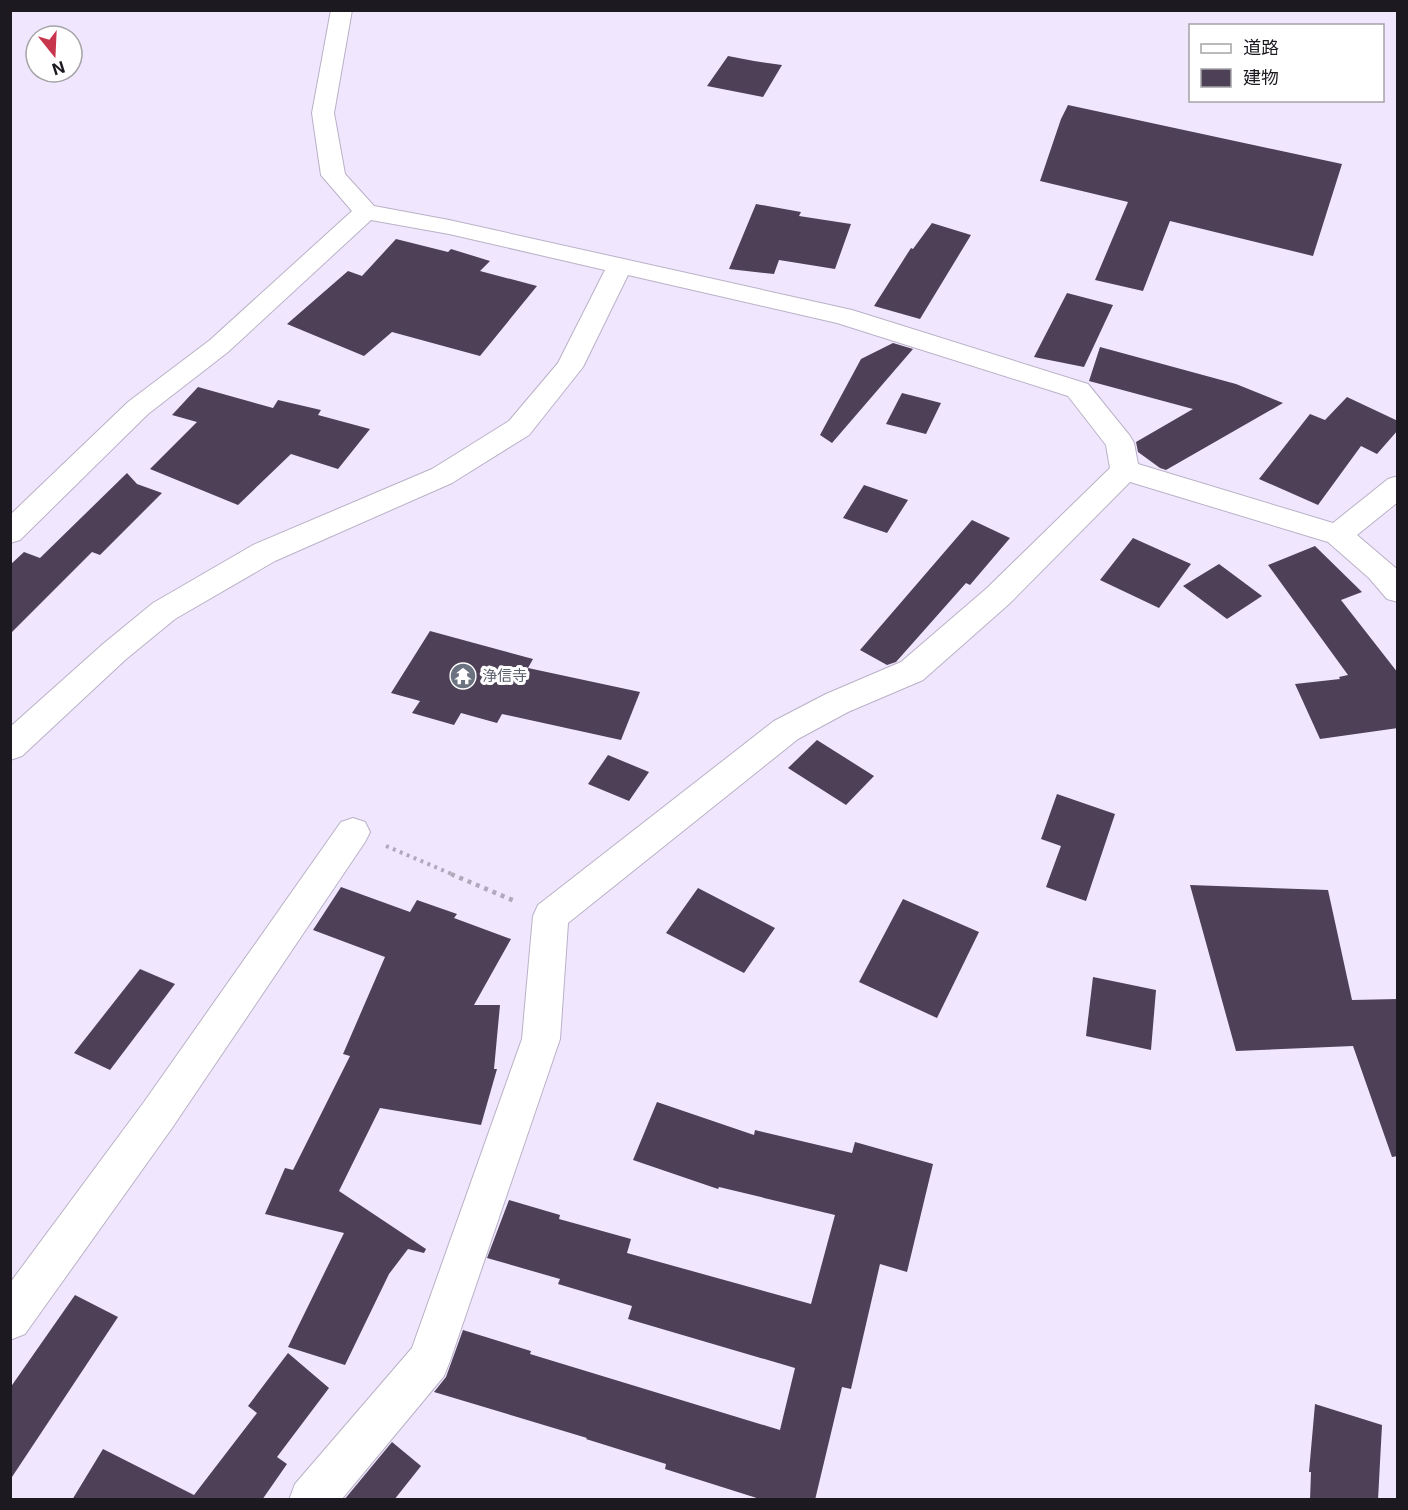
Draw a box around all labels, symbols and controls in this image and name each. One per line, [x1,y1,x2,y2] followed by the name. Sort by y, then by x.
[24,24,84,84] north arrow
[1189,24,1384,102] legend
[1243,37,1279,58] text: 道路
[50,57,68,80] text: N
[1243,67,1279,88] text: 建物
[448,661,478,691] temple icon: 浄信寺
[482,666,527,685] place label: 浄信寺

